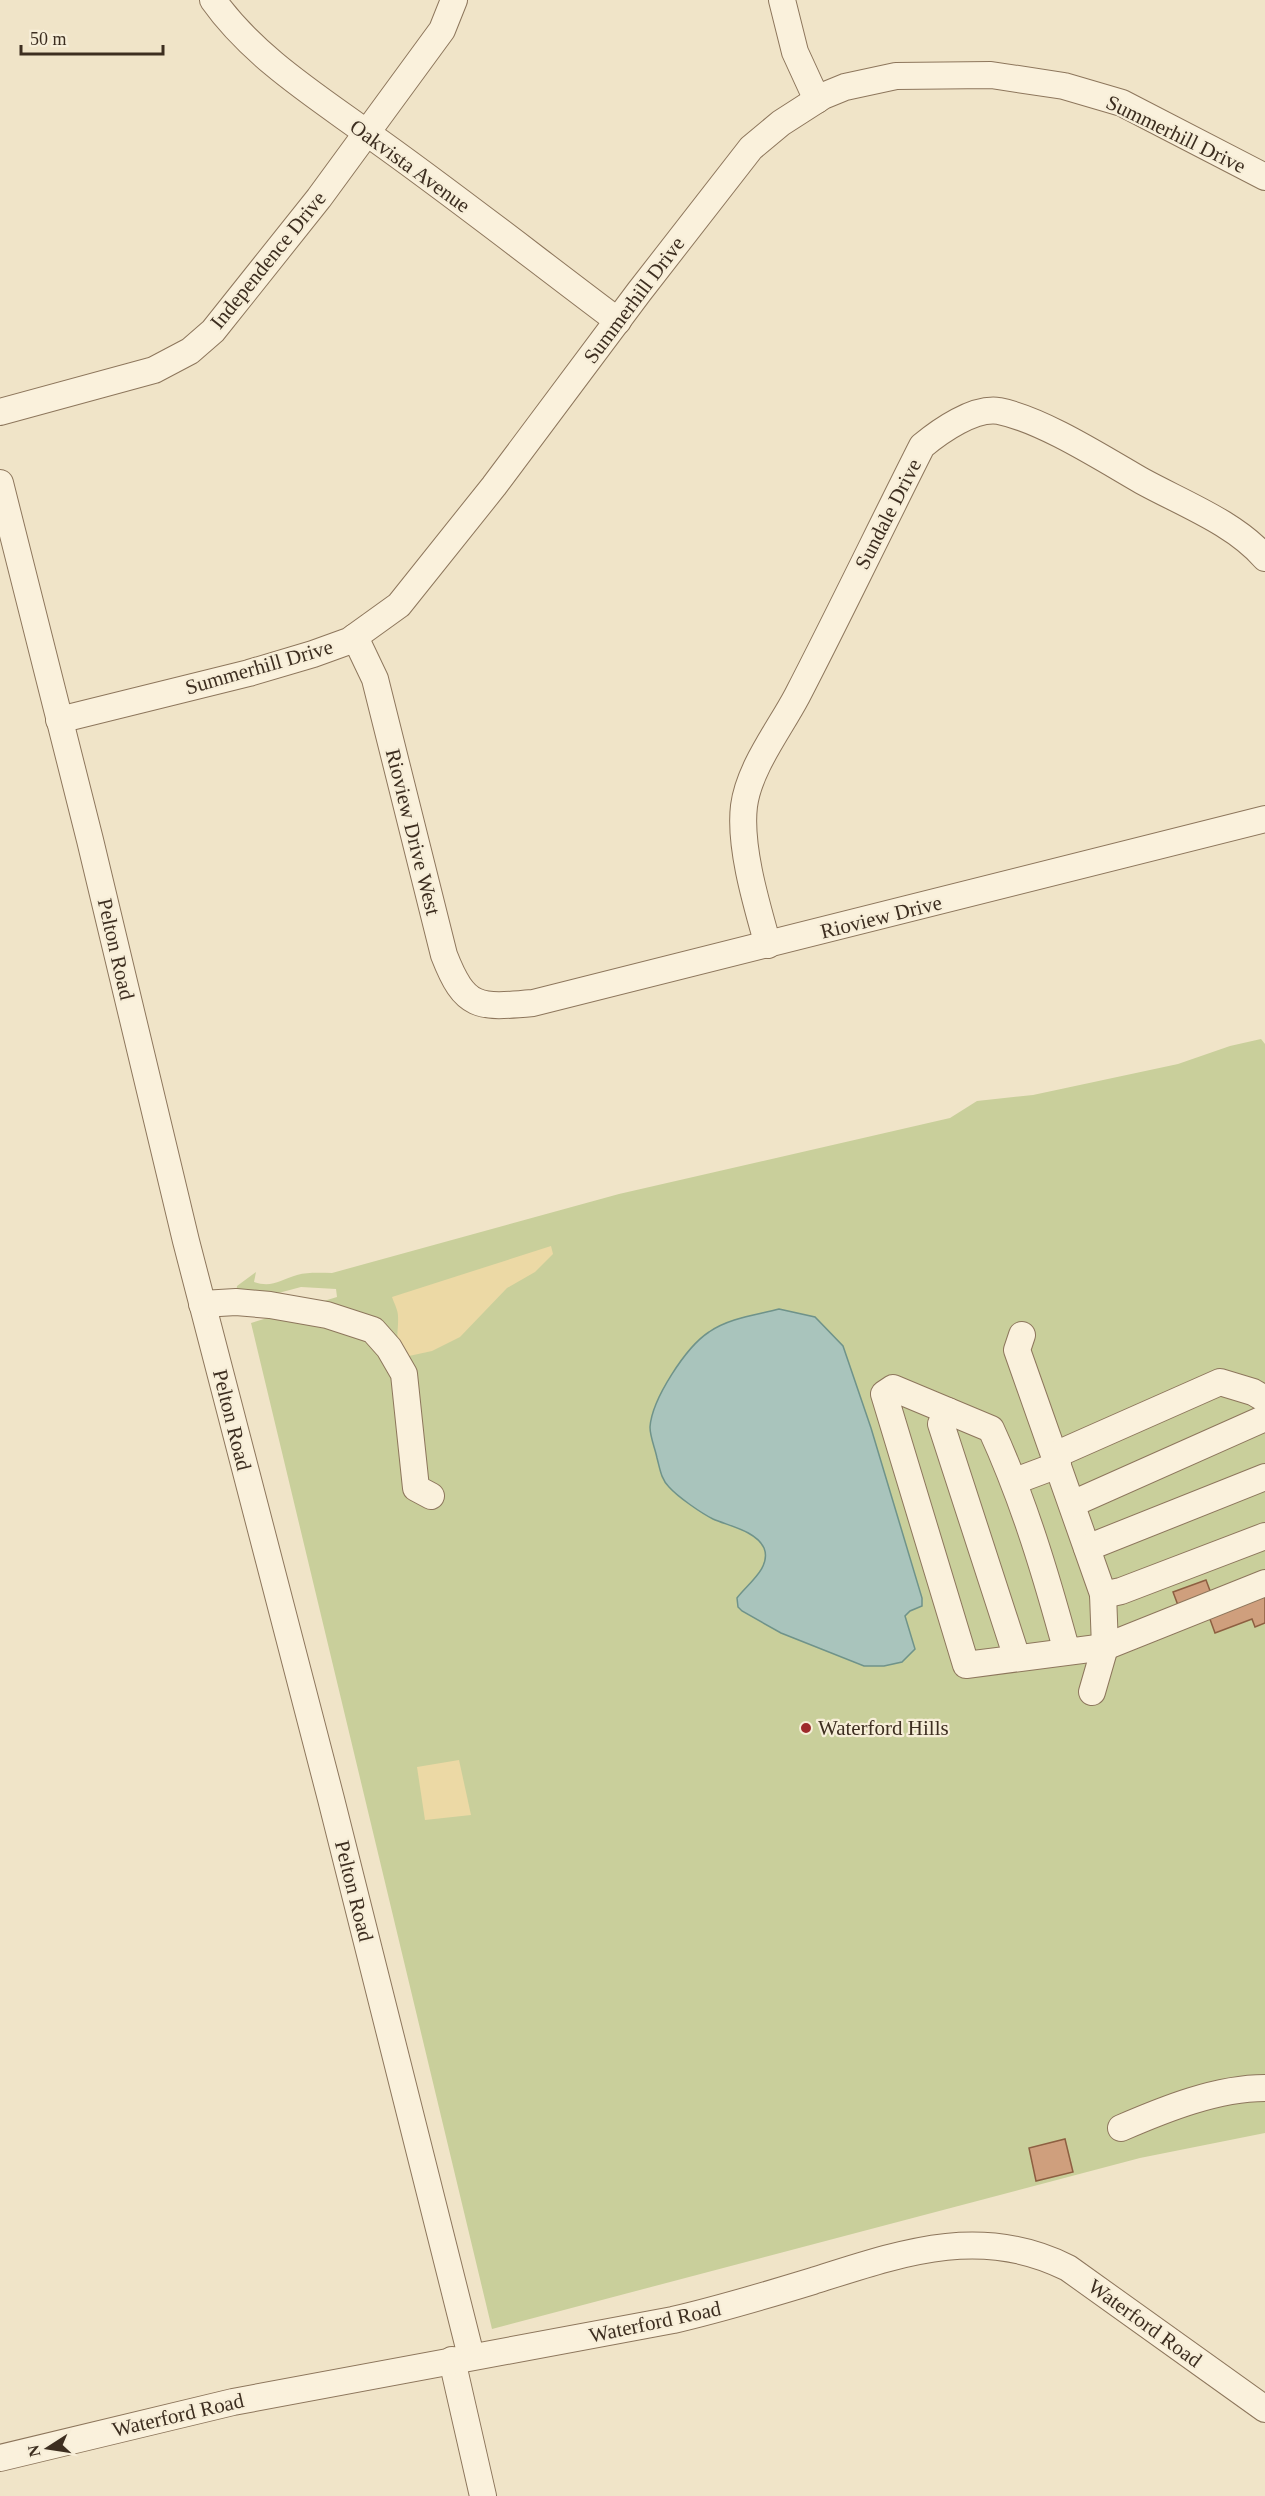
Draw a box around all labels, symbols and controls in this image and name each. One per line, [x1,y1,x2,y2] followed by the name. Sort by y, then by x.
[21,18,164,56] scale bar
[30,29,67,49] text: 50 m
[1102,90,1250,178] street label: Summerhill Drive
[345,114,475,218] street label: Oakvista Avenue
[205,187,331,333] street label: Independence Drive
[579,232,689,368] street label: Summerhill Drive
[850,455,926,573] street label: Sundale Drive
[183,634,335,700] street label: Summerhill Drive
[381,746,445,918] street label: Rioview Drive West
[818,890,944,944] street label: Rioview Drive
[93,896,139,1002] street label: Pelton Road
[208,1367,256,1473] street label: Pelton Road
[818,1716,949,1740] place label: Waterford Hills
[799,1721,813,1735] marker: Waterford Hills
[330,1838,378,1944] street label: Pelton Road
[1084,2274,1207,2372] street label: Waterford Road
[587,2296,724,2348] street label: Waterford Road
[110,2388,247,2442] street label: Waterford Road
[18,2418,78,2478] north arrow
[24,2443,43,2458] text: N

